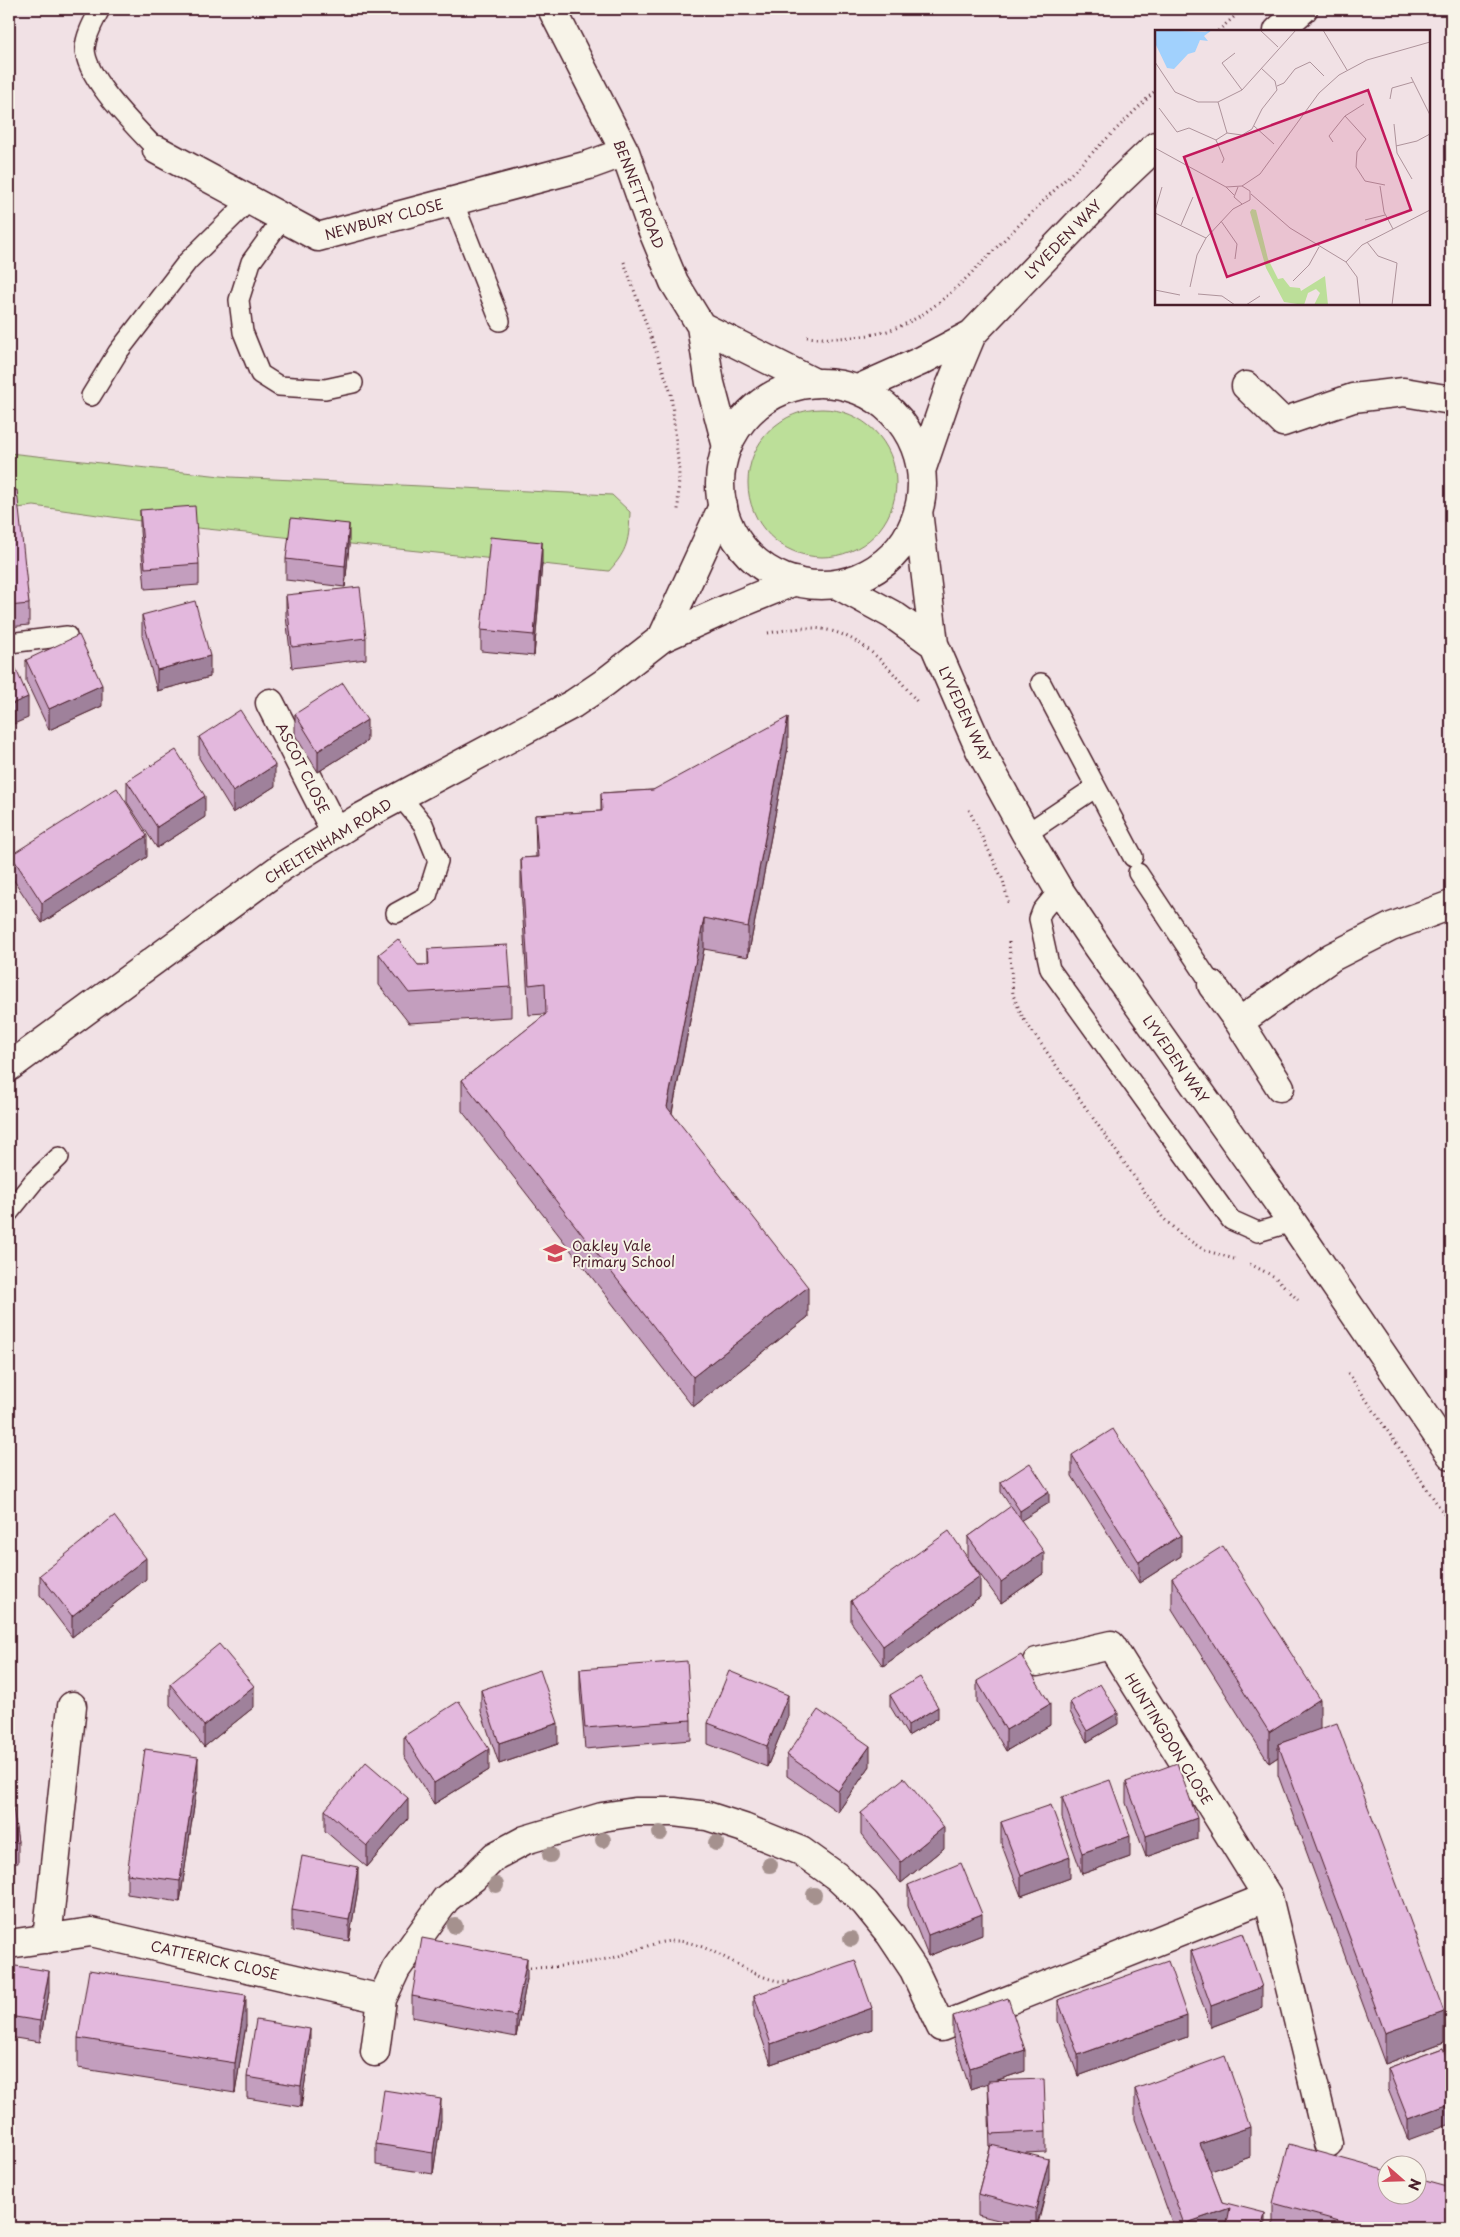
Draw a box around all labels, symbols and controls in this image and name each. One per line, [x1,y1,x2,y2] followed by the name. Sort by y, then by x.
[1155,30,1430,305] inset map
[608,136,670,252] street label: BENNETT ROAD
[322,193,446,245] street label: NEWBURY CLOSE
[1020,195,1106,283] street label: LYVEDEN WAY
[934,663,996,765] street label: LYVEDEN WAY
[271,719,335,817] street label: ASCOT CLOSE
[260,793,396,889] street label: CHELTENHAM ROAD
[1138,1011,1214,1107] street label: LYVEDEN WAY
[572,1235,675,1272] place label: Oakley Vale Primary School
[542,1240,568,1266] school or university icon: Oakley Vale Primary School
[1120,1669,1218,1809] street label: HUNTINGDON CLOSE
[149,1935,281,1985] street label: CATTERICK CLOSE
[1378,2154,1428,2204] north arrow
[1403,2176,1426,2193] text: N

